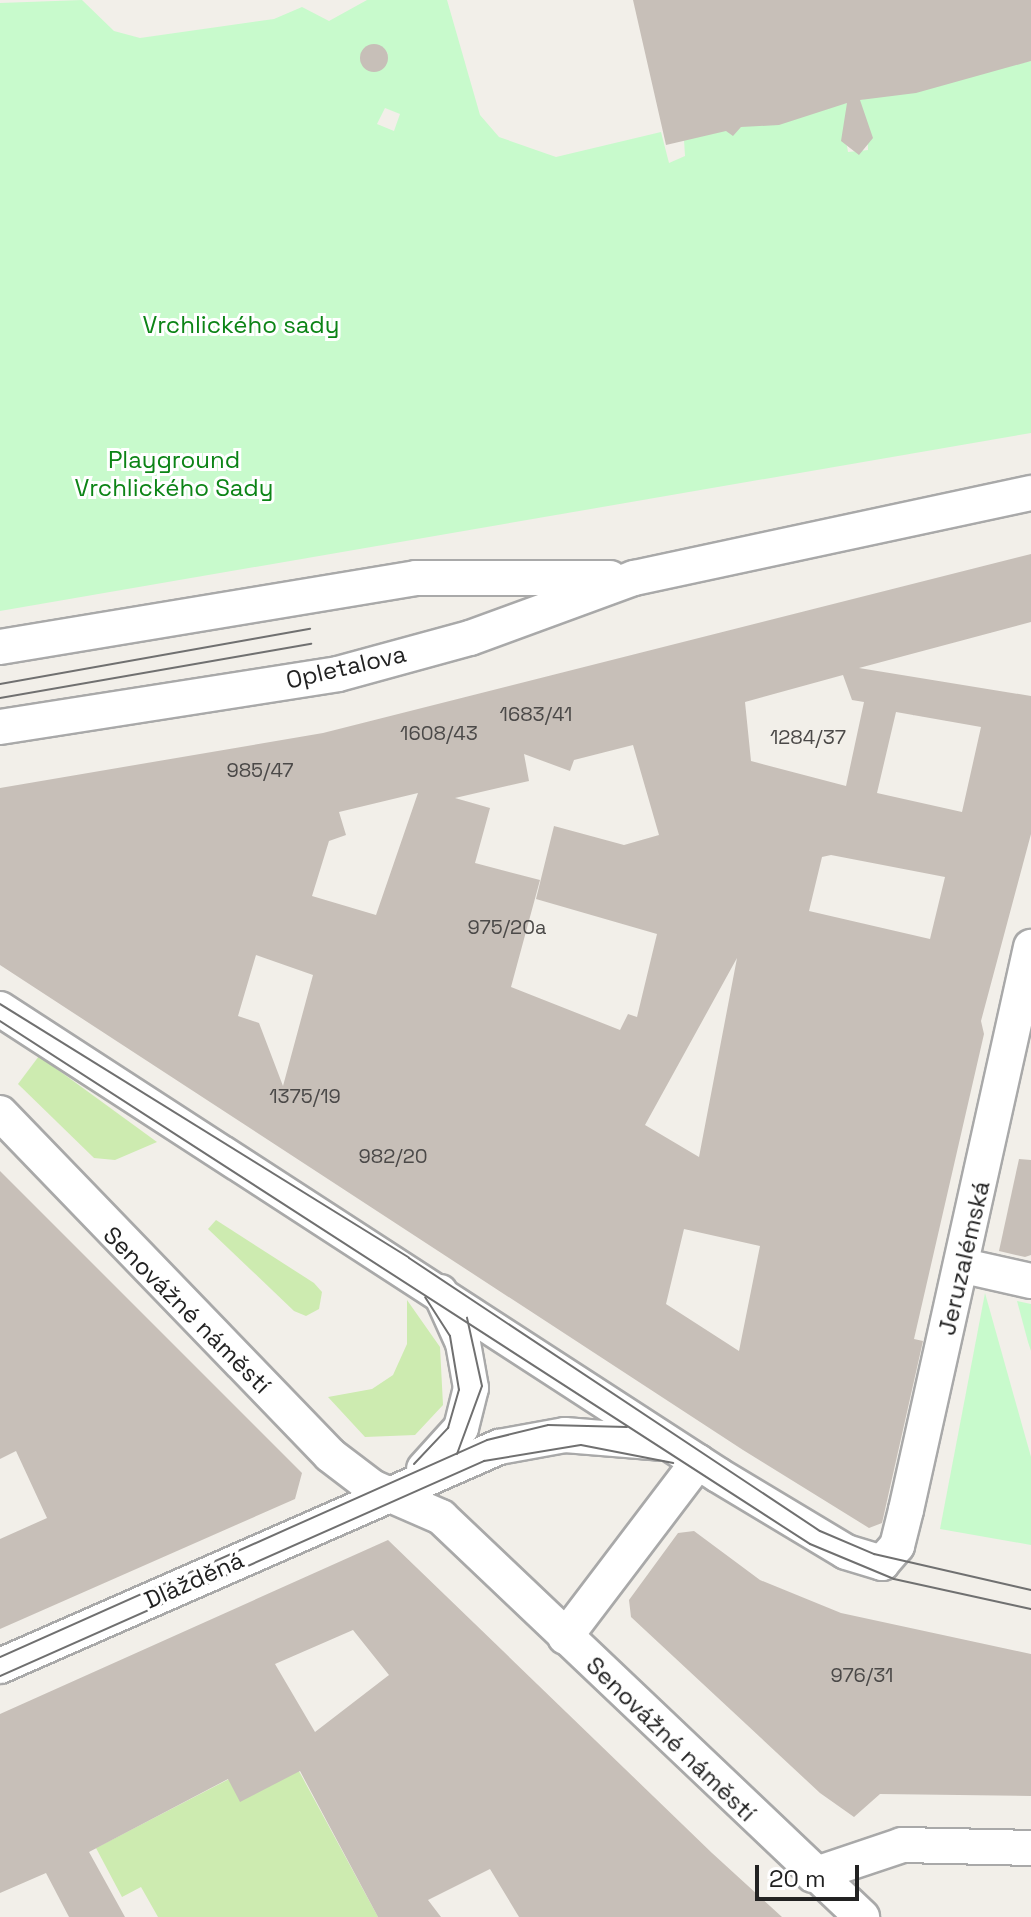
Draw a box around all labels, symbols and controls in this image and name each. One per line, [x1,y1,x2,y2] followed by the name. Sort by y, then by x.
[143,311,339,339] park label: Vrchlického sady
[75,446,273,502] park label: Playground Vrchlického Sady
[283,639,409,695] street label: Opletalova
[500,702,572,726] house number: 1683/41
[400,721,478,745] house number: 1608/43
[770,725,846,749] house number: 1284/37
[226,758,294,782] house number: 985/47
[468,915,546,939] house number: 975/20a
[269,1084,341,1108] house number: 1375/19
[358,1144,428,1168] house number: 982/20
[932,1178,996,1338] street label: Jeruzalémská
[97,1220,277,1400] street label: Senovážné náměstí
[140,1545,248,1615] street label: Dlážděná
[580,1651,762,1827] street label: Senovážné náměstí
[831,1663,893,1687] house number: 976/31
[759,1849,863,1899] scale bar
[769,1863,826,1894] text: 20 m

